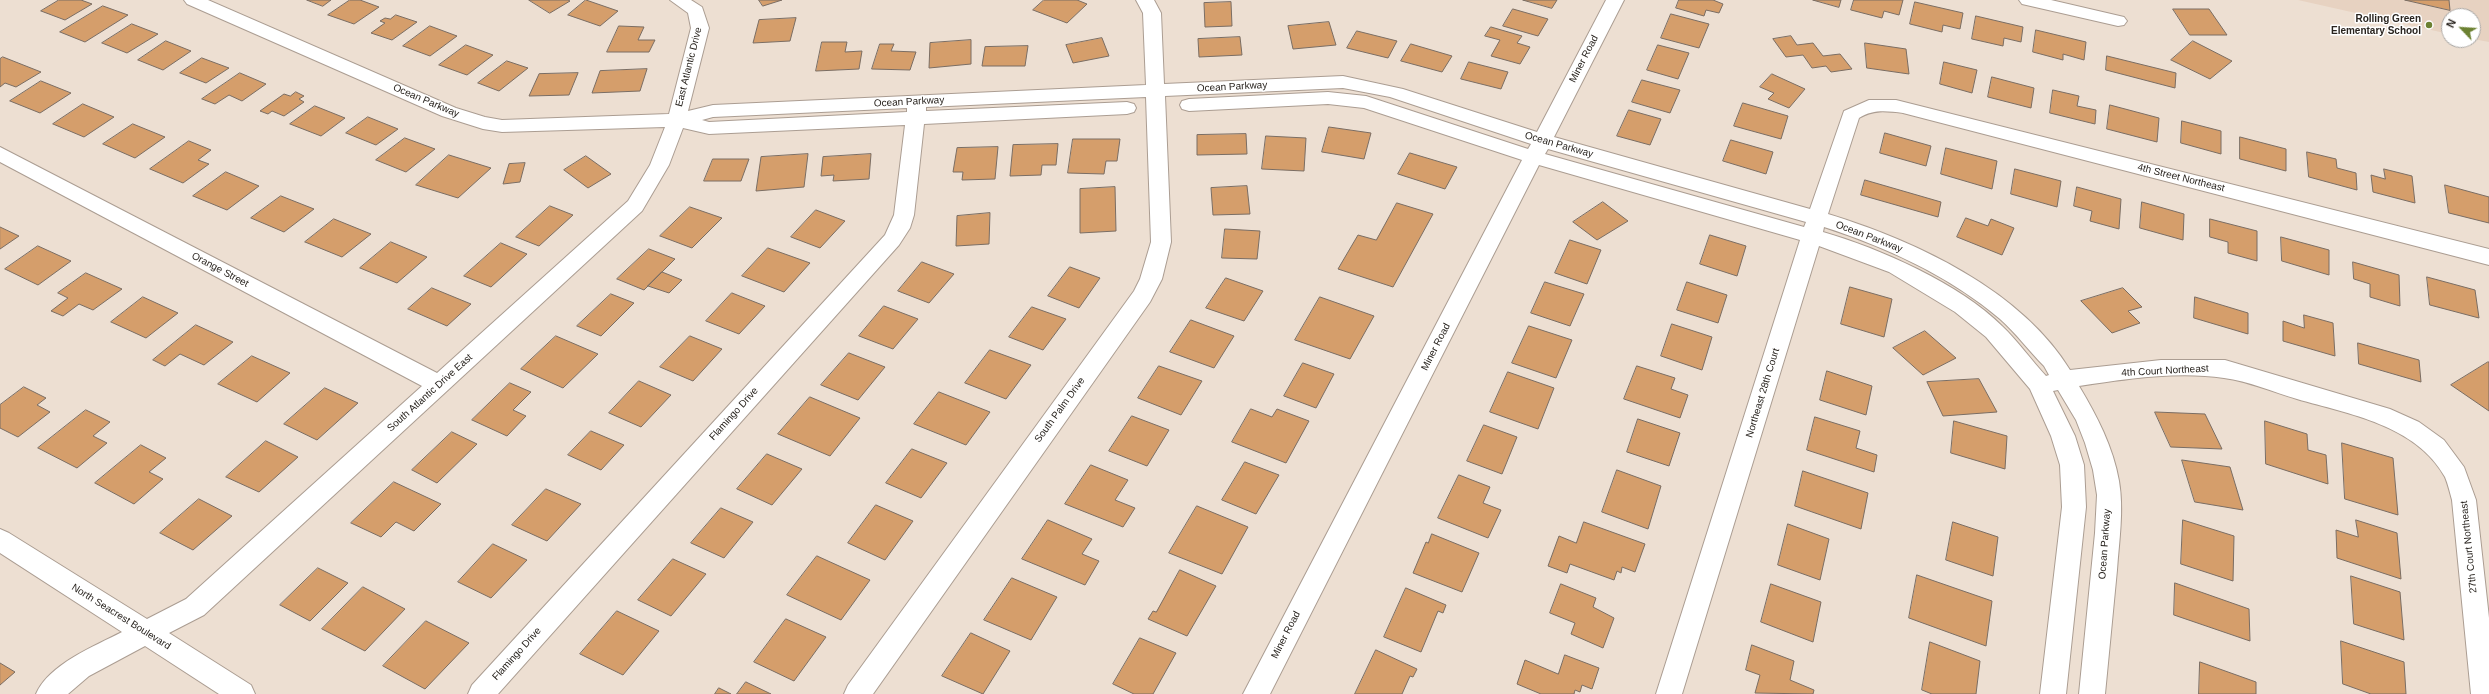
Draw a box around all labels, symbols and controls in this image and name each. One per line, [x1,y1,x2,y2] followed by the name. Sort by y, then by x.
[2441,8,2481,48] north arrow
[2331,13,2421,36] place label: Rolling Green Elementary School
[2444,17,2458,29] text: N
[2424,20,2434,30] marker: Rolling Green Elementary School
[673,26,705,108] street label: East Atlantic Drive
[1567,33,1601,85] street label: Miner Road
[1196,79,1268,95] street label: Ocean Parkway
[391,82,461,120] street label: Ocean Parkway
[873,94,945,110] street label: Ocean Parkway
[1523,130,1595,160] street label: Ocean Parkway
[2136,161,2226,195] street label: 4th Street Northeast
[1834,219,1904,255] street label: Ocean Parkway
[189,250,251,290] street label: Orange Street
[1419,321,1453,373] street label: Miner Road
[1744,347,1782,439] street label: Northeast 28th Court
[385,352,475,434] street label: South Atlantic Drive East
[2121,363,2209,379] street label: 4th Court Northeast
[1032,375,1088,445] street label: South Palm Drive
[707,385,761,443] street label: Flamingo Drive
[2458,500,2480,594] street label: 27th Court Northeast
[2097,508,2113,580] street label: Ocean Parkway
[69,582,173,652] street label: North Seacrest Boulevard
[1269,609,1303,661] street label: Miner Road
[490,625,544,683] street label: Flamingo Drive

